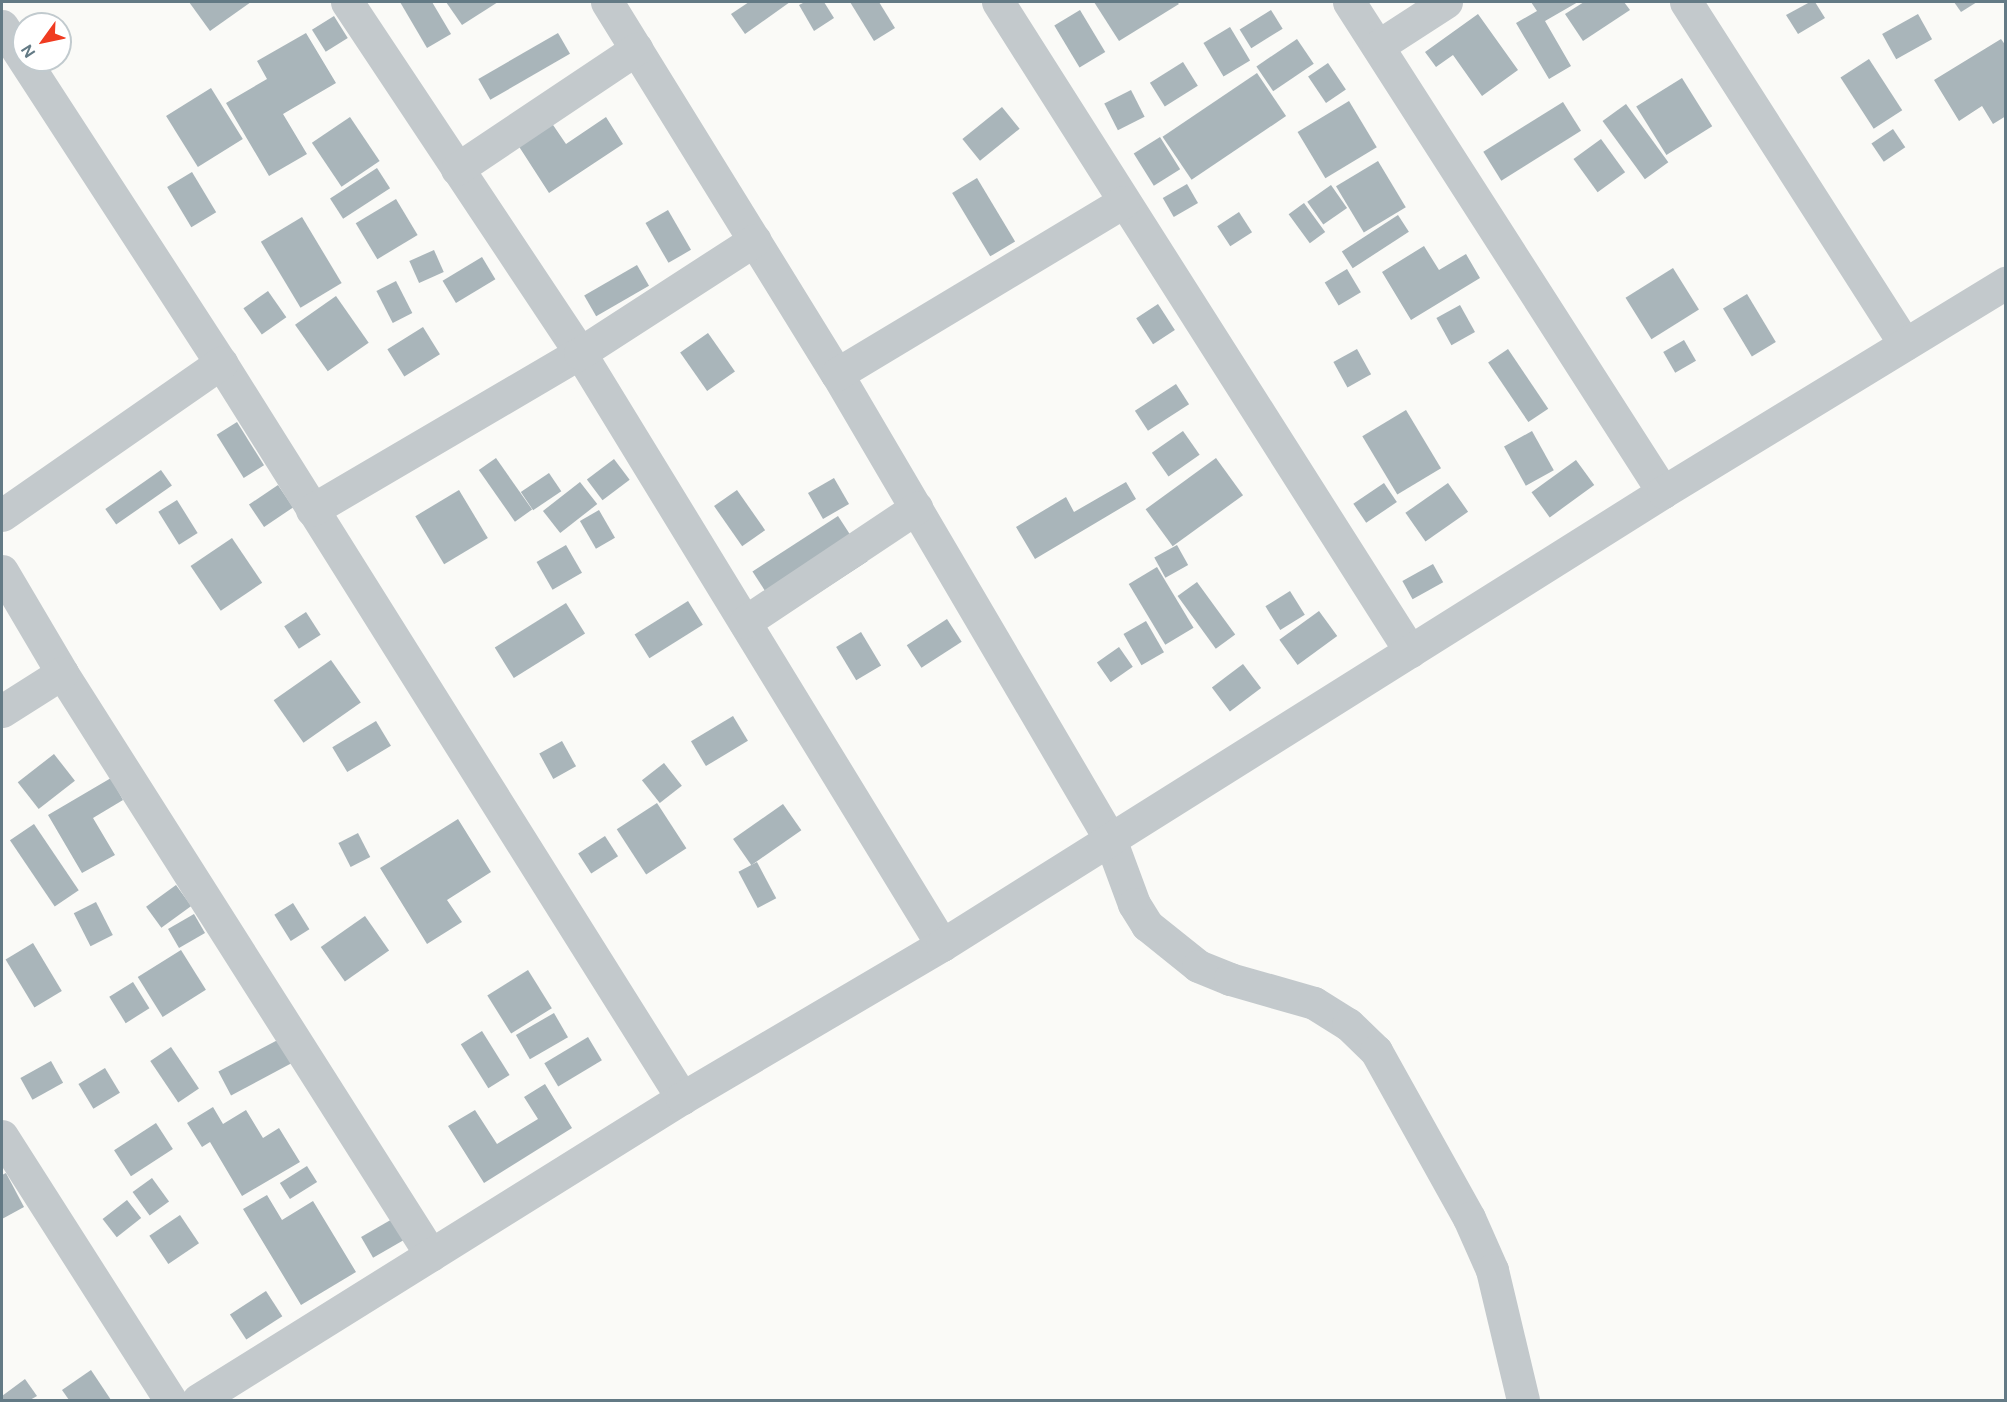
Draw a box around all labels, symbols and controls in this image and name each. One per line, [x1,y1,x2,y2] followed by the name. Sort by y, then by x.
[12,12,72,72] north arrow
[16,40,40,62] text: N

